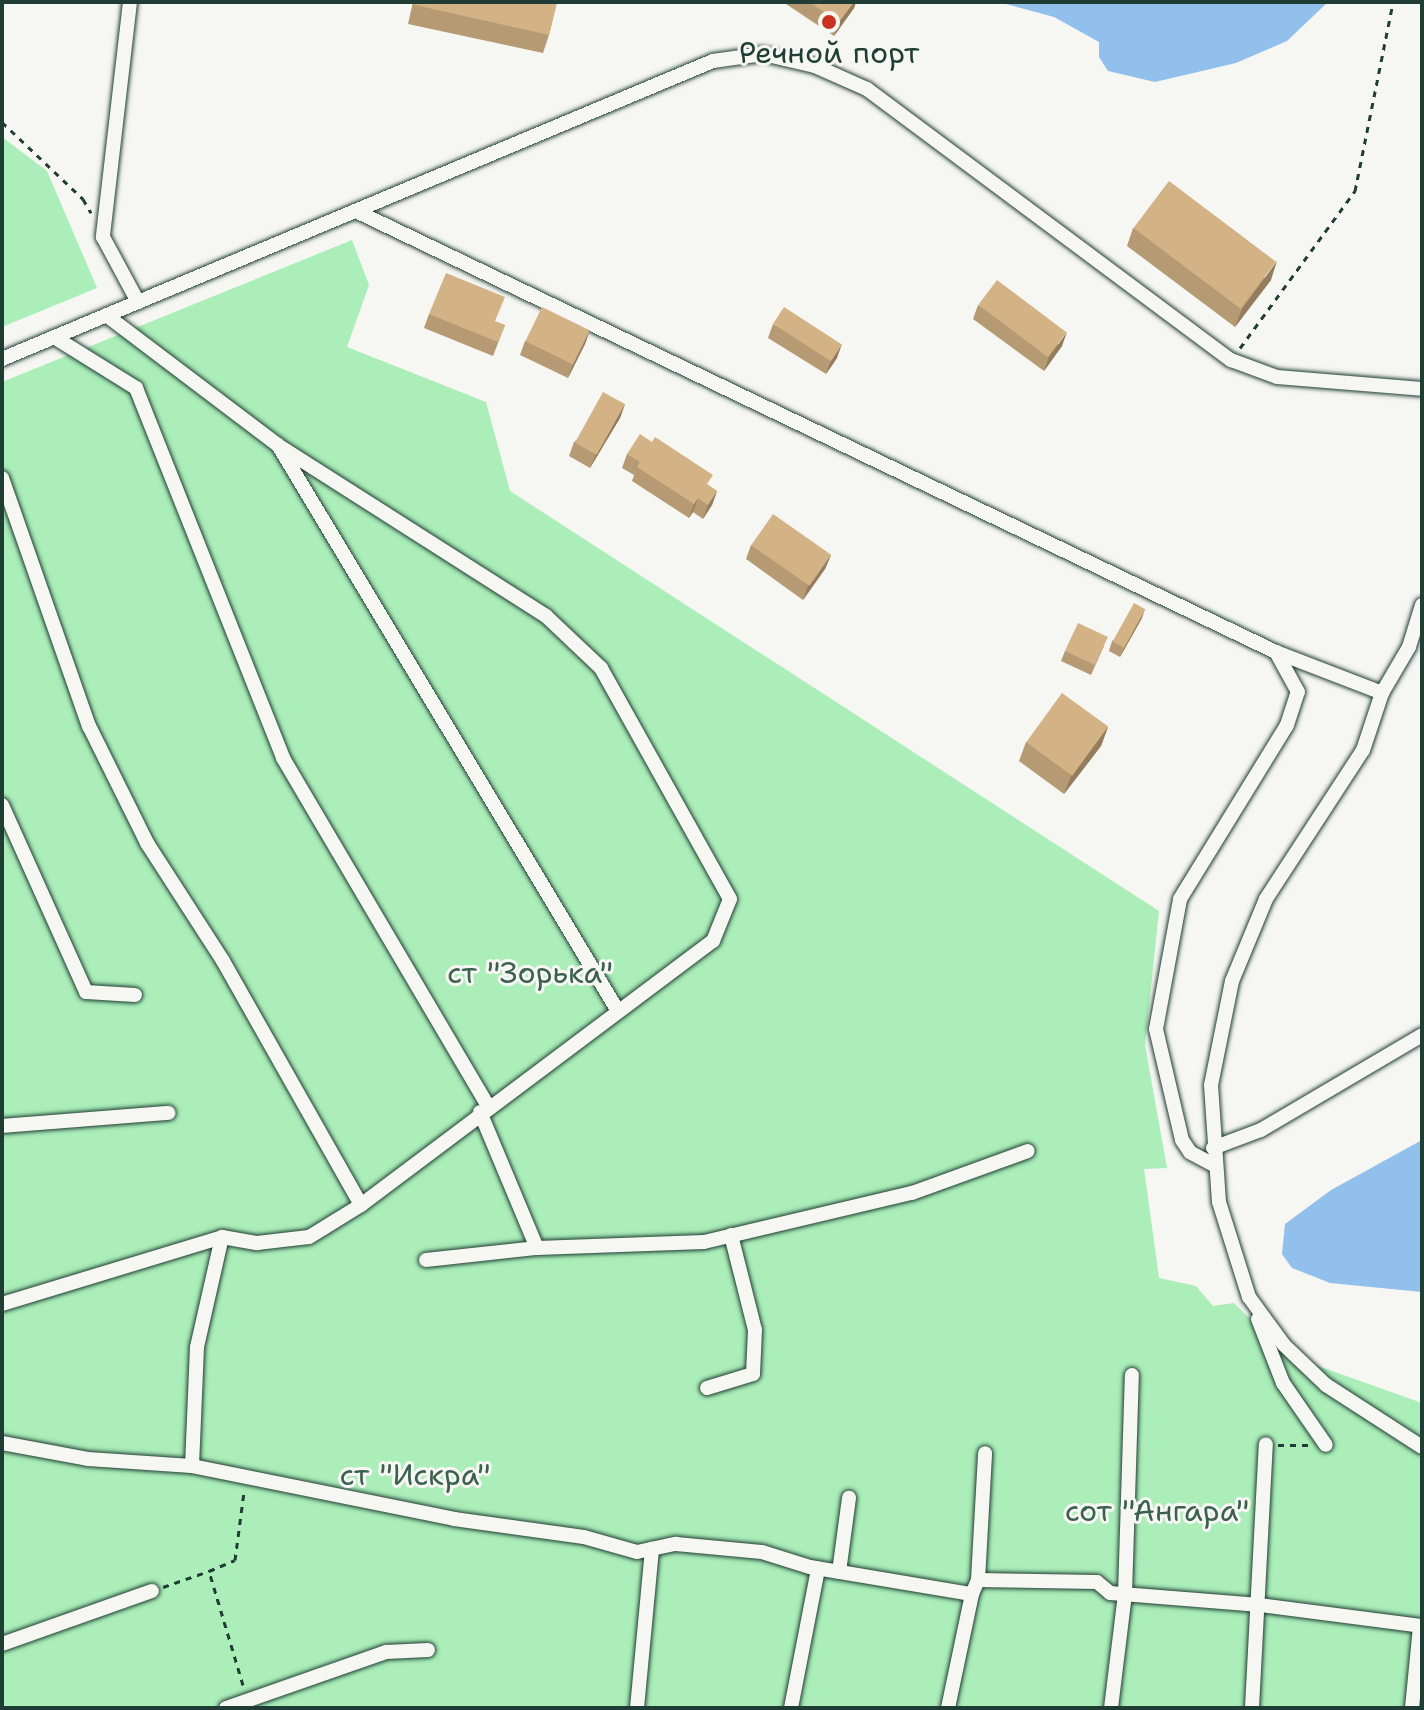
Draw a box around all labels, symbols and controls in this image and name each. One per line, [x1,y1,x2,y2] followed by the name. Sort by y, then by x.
[820,13,838,31] marker: Речной порт
[739,35,919,71] place label: Речной порт
[447,955,613,991] park label: ст "Зорька"
[340,1457,490,1493] park label: ст "Искра"
[1065,1493,1249,1529] park label: сот "Ангара"

